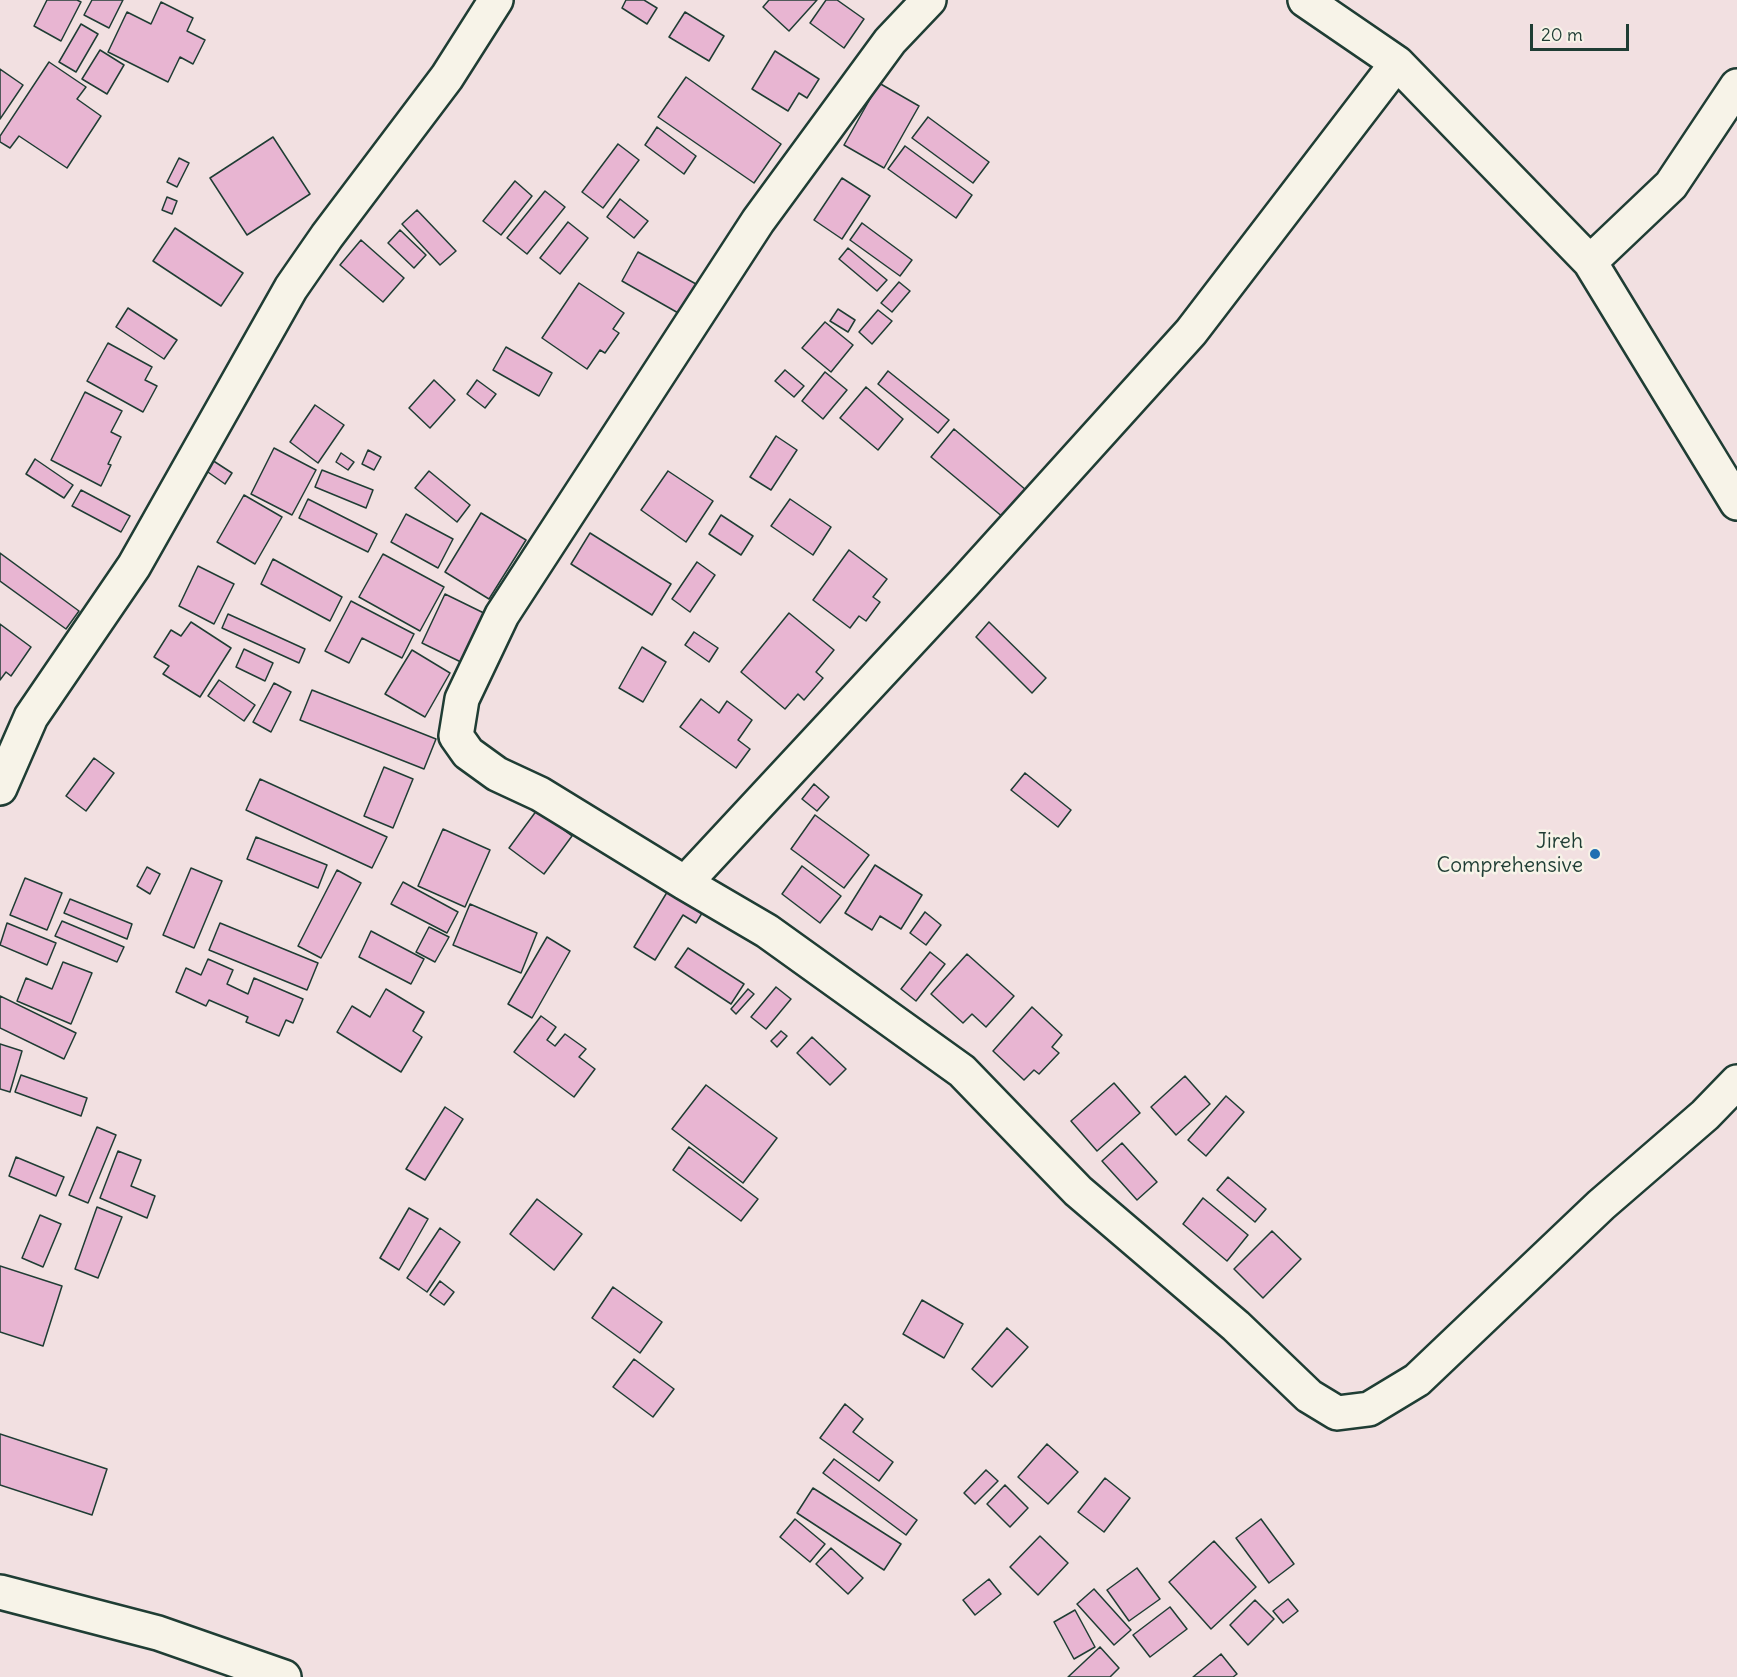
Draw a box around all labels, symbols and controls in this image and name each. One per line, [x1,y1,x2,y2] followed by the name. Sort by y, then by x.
[1533,12,1632,50] scale bar
[1541,23,1583,46] text: 20 m
[1437,829,1583,879] place label: Jireh Comprehensive
[1588,847,1602,861] marker: Jireh Comprehensive

